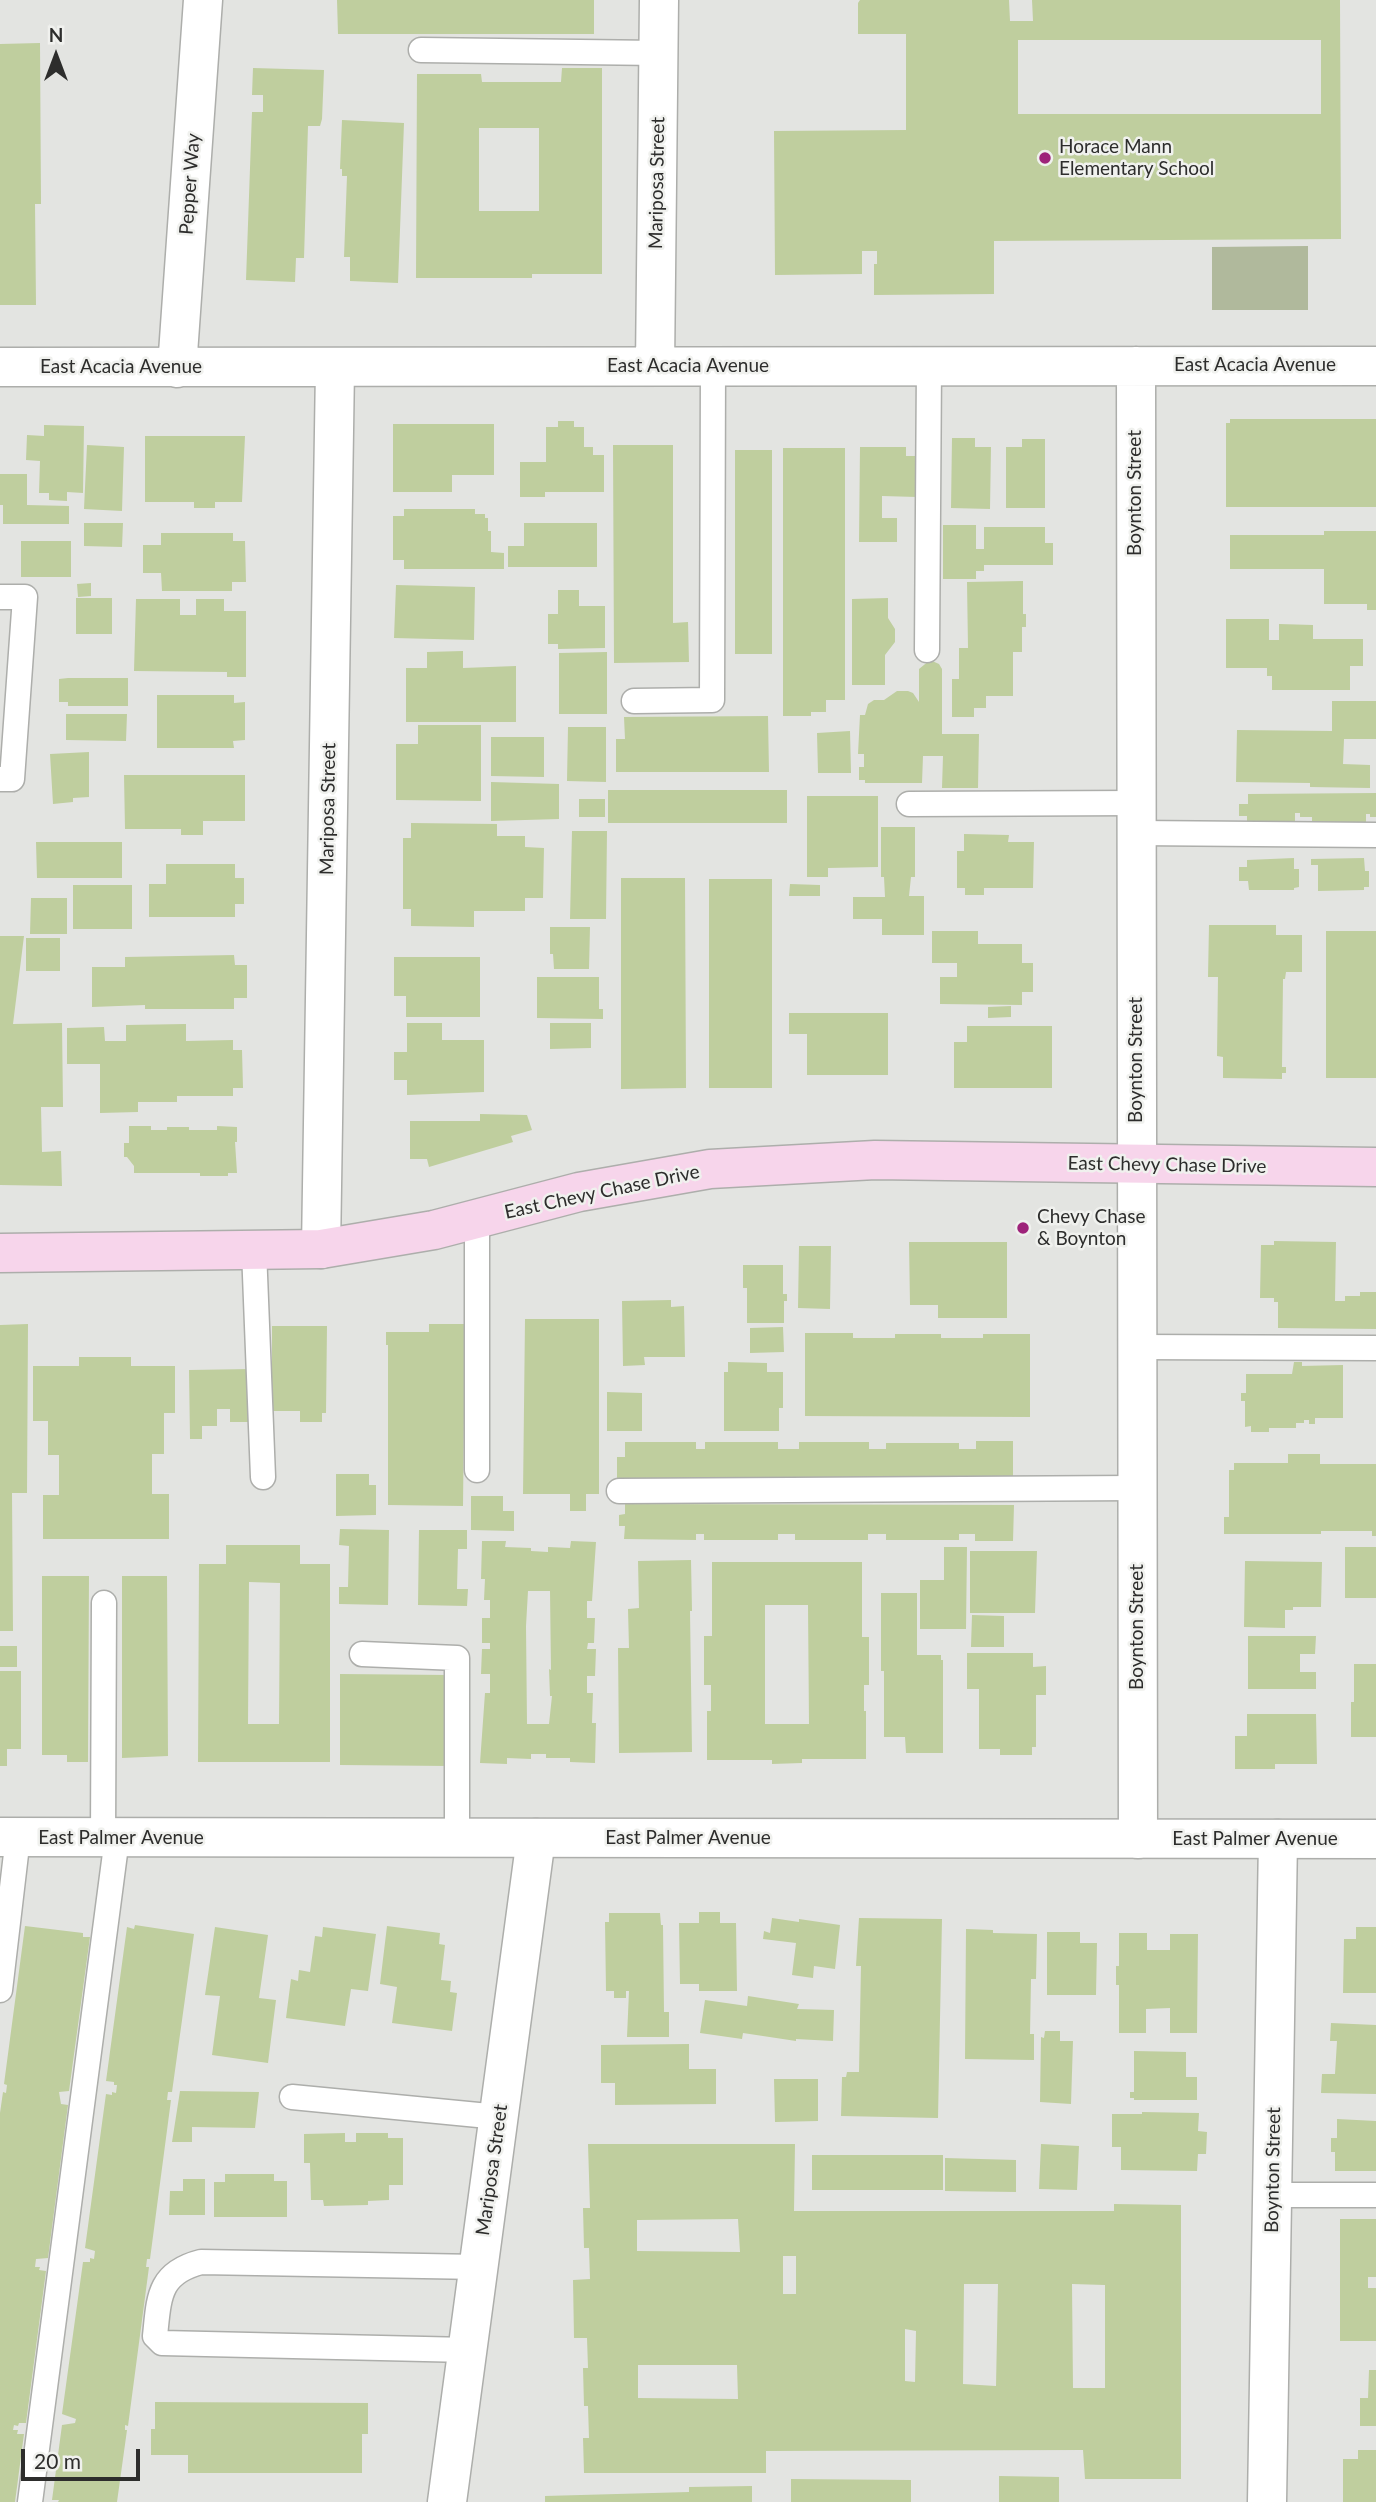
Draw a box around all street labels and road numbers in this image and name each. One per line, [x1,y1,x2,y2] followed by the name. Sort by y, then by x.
[644,117,670,249] street label: Mariposa Street
[175,132,205,236] street label: Pepper Way
[1174,354,1336,376] street label: East Acacia Avenue
[607,355,769,377] street label: East Acacia Avenue
[40,356,202,378] street label: East Acacia Avenue
[1124,430,1146,556] street label: Boynton Street
[315,743,341,875] street label: Mariposa Street
[1125,997,1147,1123] street label: Boynton Street
[1067,1152,1267,1178] street label: East Chevy Chase Drive
[502,1160,702,1224] street label: East Chevy Chase Drive
[1126,1564,1148,1690] street label: Boynton Street
[38,1827,204,1849] street label: East Palmer Avenue
[605,1827,771,1849] street label: East Palmer Avenue
[1172,1828,1338,1850] street label: East Palmer Avenue
[472,2103,512,2237] street label: Mariposa Street
[1261,2107,1285,2233] street label: Boynton Street

